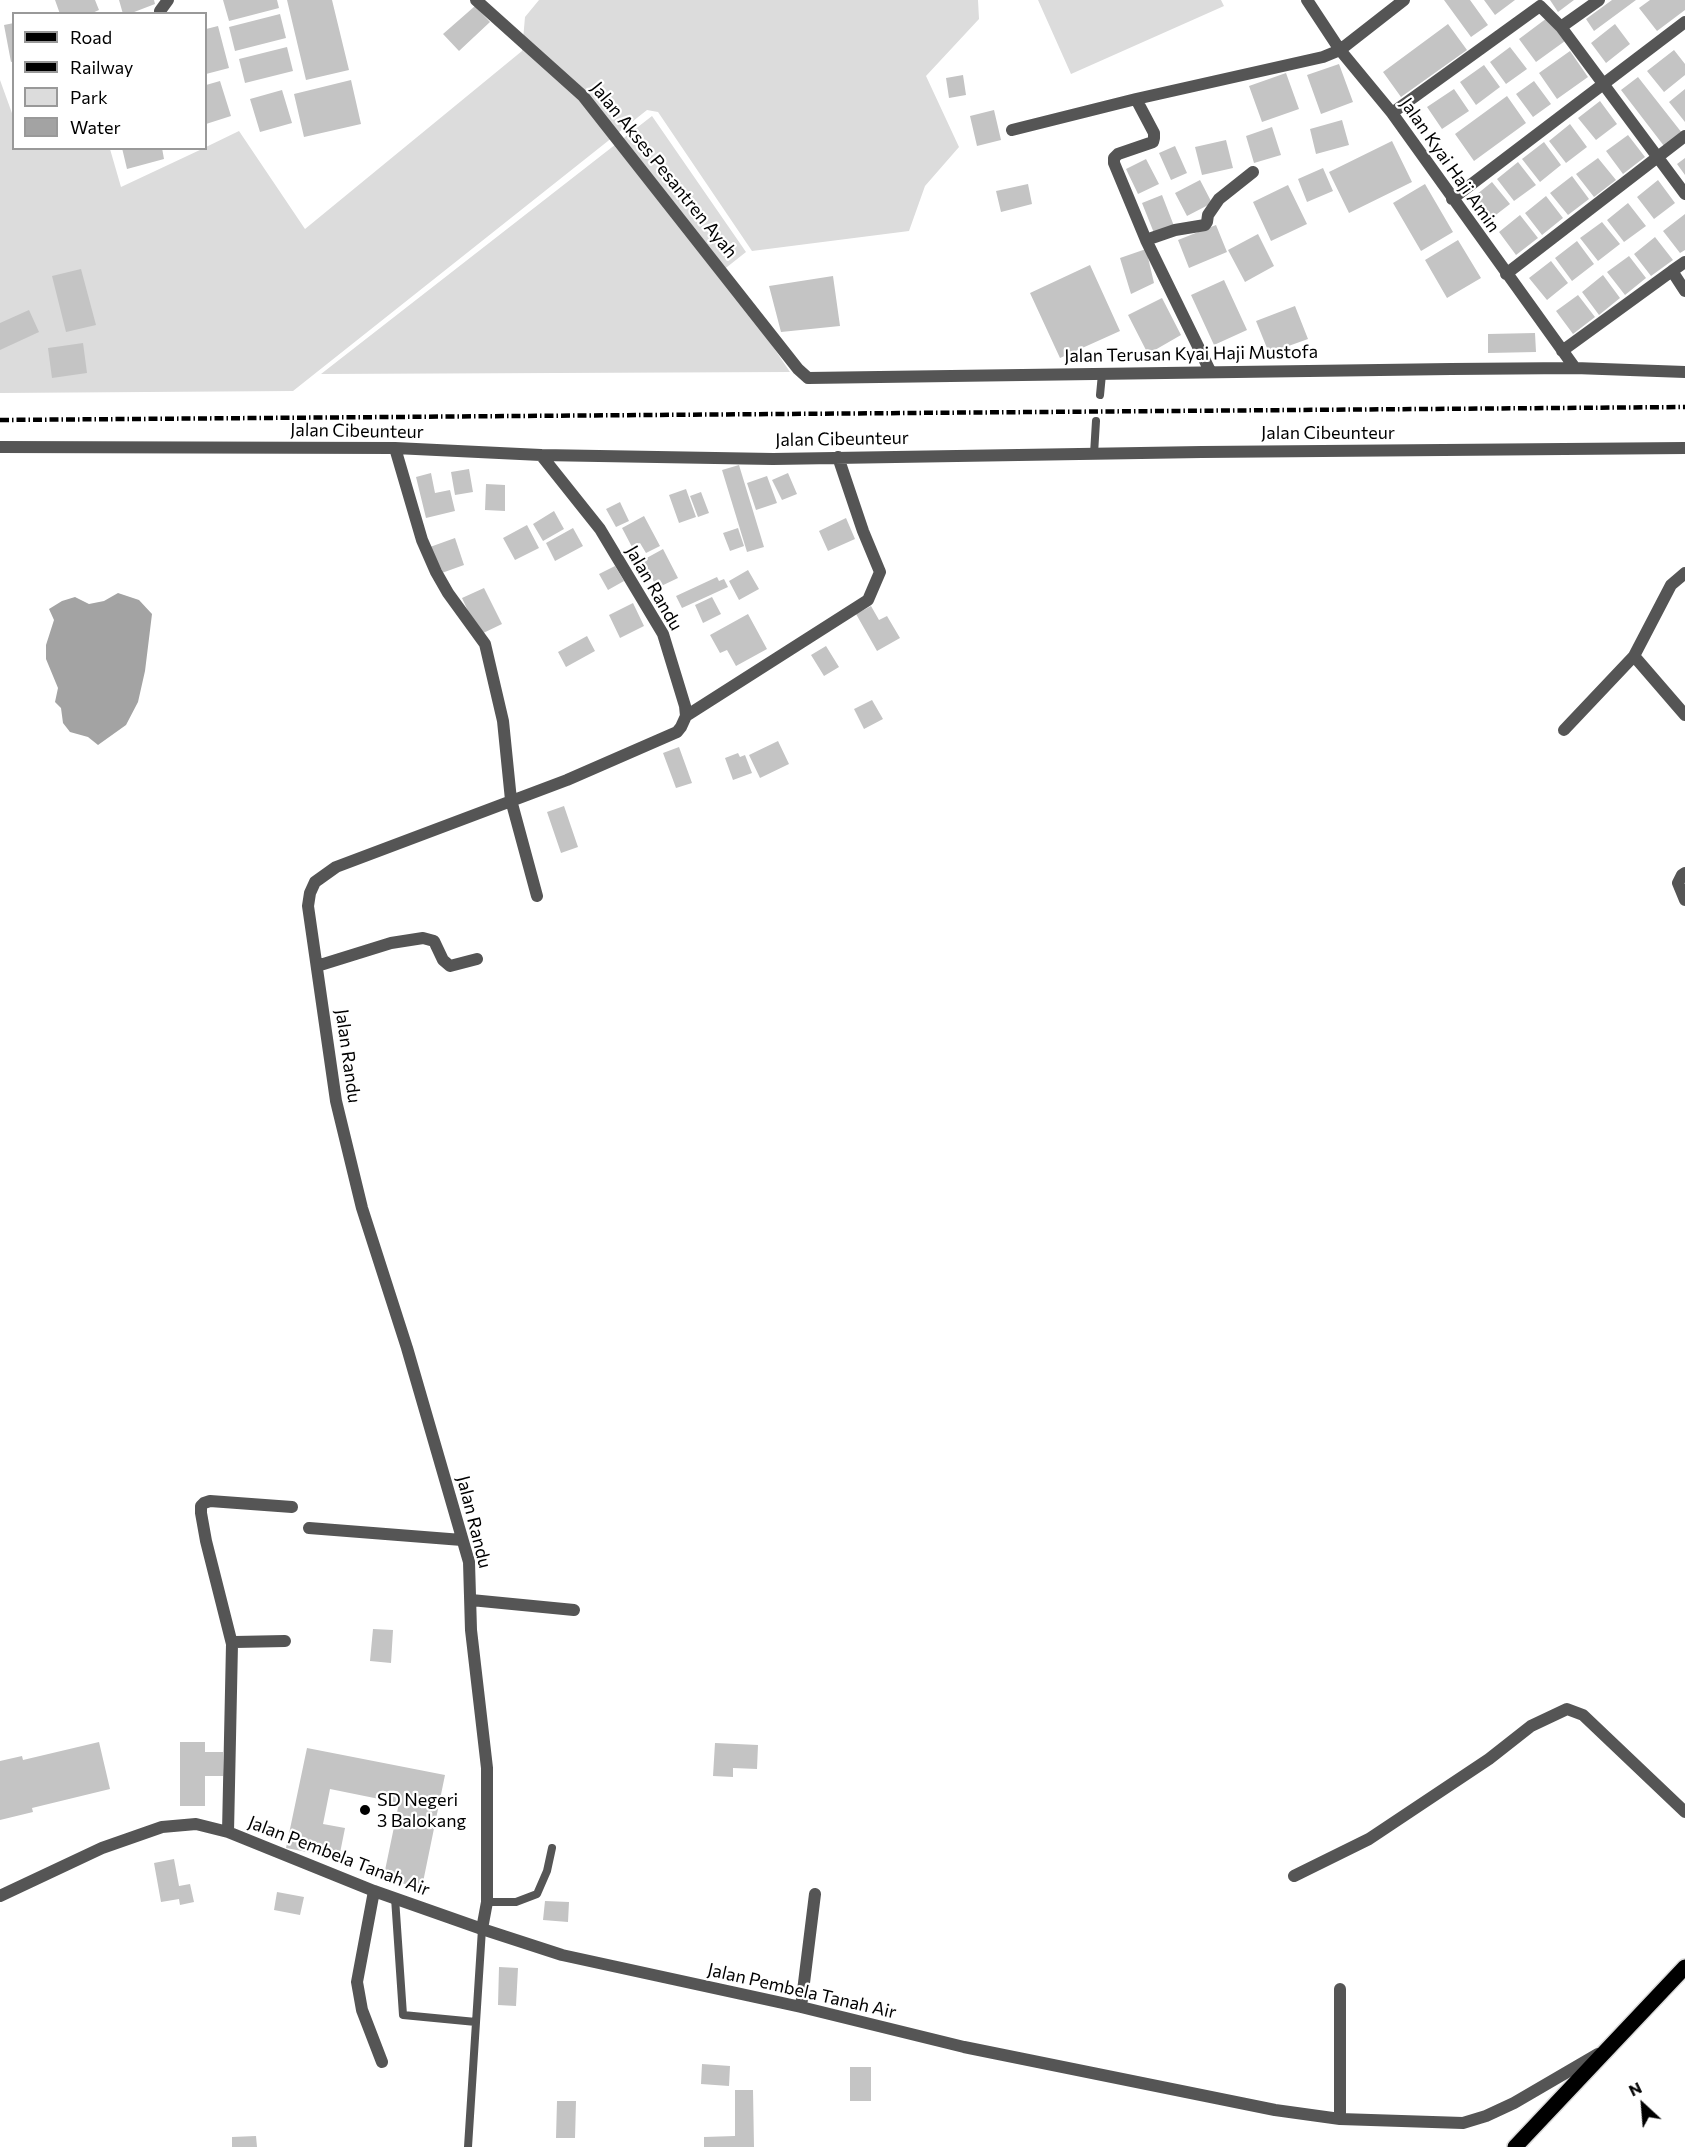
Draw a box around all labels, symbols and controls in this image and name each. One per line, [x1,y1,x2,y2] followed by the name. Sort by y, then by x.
[12,12,207,150] legend
[70,26,112,48] text: Road
[70,56,133,78] text: Railway
[586,78,742,262] street label: Jalan Akses Pesantren Ayah
[70,86,108,108] text: Park
[1396,94,1504,236] street label: Jalan Kyai Haji Amin
[70,116,121,138] text: Water
[1064,341,1318,367] street label: Jalan Terusan Kyai Haji Mustofa
[290,419,424,443] street label: Jalan Cibeunteur
[1261,422,1395,444] street label: Jalan Cibeunteur
[775,427,909,451] street label: Jalan Cibeunteur
[621,542,687,634] street label: Jalan Randu
[331,1008,365,1104] street label: Jalan Randu
[452,1473,496,1571] street label: Jalan Randu
[377,1789,466,1832] place label: SD Negeri 3 Balokang
[358,1803,372,1817] marker: SD Negeri 3 Balokang
[245,1811,433,1901] street label: Jalan Pembela Tanah Air
[705,1959,899,2023] street label: Jalan Pembela Tanah Air
[1613,2075,1673,2135] north arrow
[1625,2077,1644,2100] text: N

